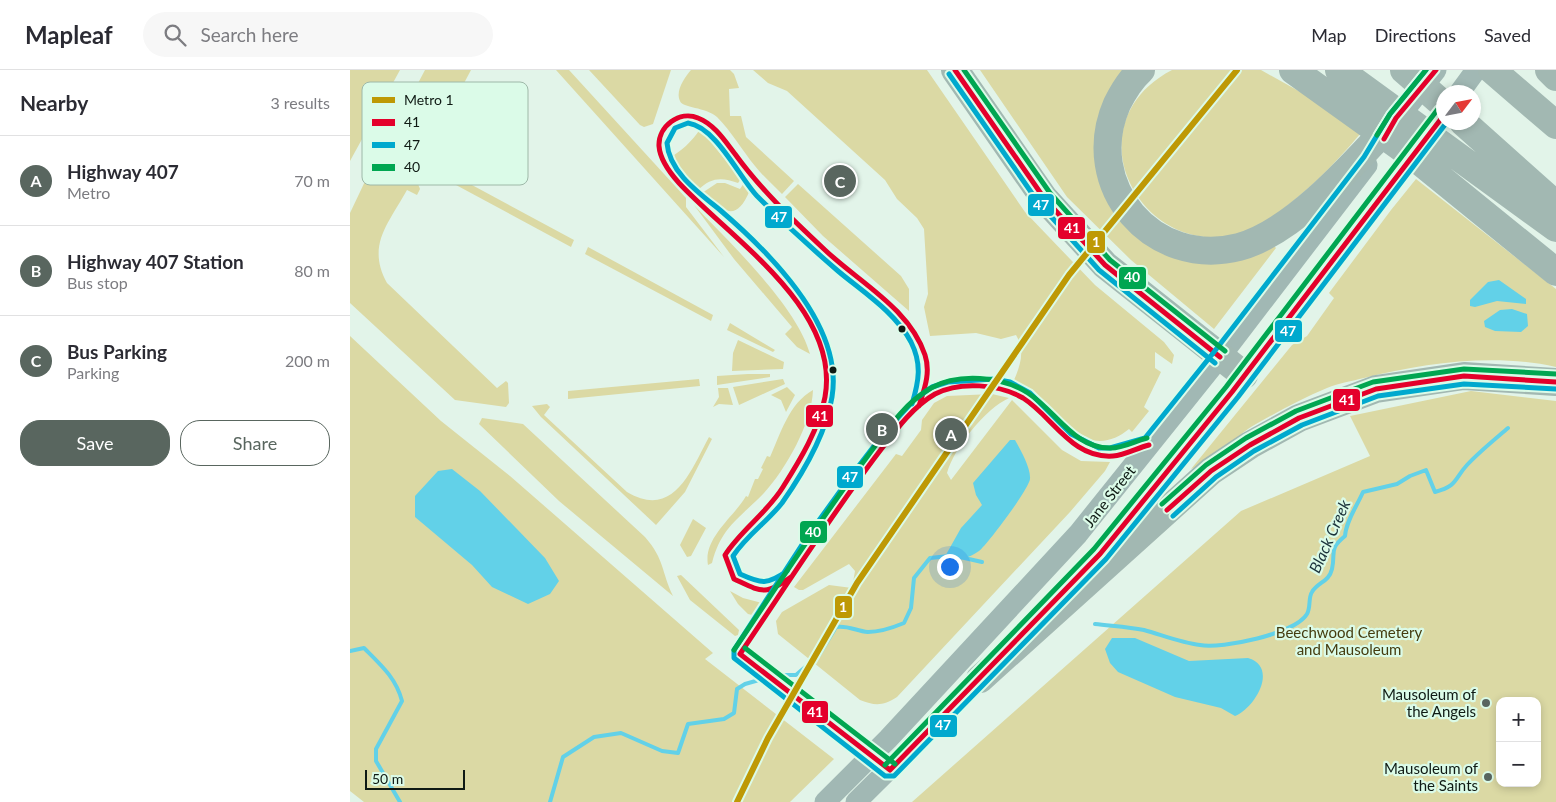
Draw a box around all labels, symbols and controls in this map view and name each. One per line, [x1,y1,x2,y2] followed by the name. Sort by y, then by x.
[143,12,493,57] search box
[25,20,113,49] text: Mapleaf
[161,21,189,49] icon: search
[201,23,299,46] text: Search here
[1311,24,1347,46] text: Map
[1375,24,1456,46] text: Directions
[1484,24,1531,46] text: Saved
[362,82,528,185] legend
[1436,85,1481,130] north arrow
[20,90,88,115] text: Nearby
[404,91,454,108] text: Metro 1
[270,93,330,112] text: 3 results
[404,113,420,130] text: 41
[404,136,420,153] text: 47
[404,158,420,175] text: 40
[67,160,179,183] text: Highway 407
[824,162,856,200] pin: C
[30,171,42,190] text: A
[294,171,330,190] text: 70 m
[67,183,110,202] text: Metro
[1027,193,1055,217] line badge: 47
[1033,196,1049,213] text: 47
[764,205,793,229] line badge: 47
[771,208,787,225] text: 47
[1057,216,1086,240] line badge: 41
[1064,219,1080,236] text: 41
[1086,230,1106,254] line badge: 1
[1092,233,1100,250] text: 1
[67,250,244,273] text: Highway 407 Station
[31,261,41,280] text: B
[294,261,330,280] text: 80 m
[1118,266,1147,290] line badge: 40
[1124,268,1140,285] text: 40
[67,273,128,292] text: Bus stop
[1274,319,1303,343] line badge: 47
[1280,322,1296,339] text: 47
[897,324,907,334] unlabelled marker
[67,340,167,363] text: Bus Parking
[31,351,41,370] text: C
[285,351,330,370] text: 200 m
[67,363,119,382] text: Parking
[828,365,838,375] unlabelled marker
[1332,388,1361,412] line badge: 41
[1339,391,1355,408] text: 41
[805,404,834,428] line badge: 41
[812,407,828,424] text: 41
[866,410,898,448] pin: B
[935,415,967,453] pin: A
[20,420,170,466] button: Save
[180,420,330,466] button: Share
[1079,461,1139,530] street label: Jane Street
[836,465,864,489] line badge: 47
[842,468,858,485] text: 47
[1304,496,1354,575] water label: Black Creek
[799,520,828,544] line badge: 40
[805,523,821,540] text: 40
[937,554,963,580] your location
[834,595,853,619] line badge: 1
[839,598,847,615] text: 1
[1276,623,1422,658] park label: Beechwood Cemetery and Mausoleum
[1382,685,1477,720] place label: Mausoleum of the Angels
[1480,697,1492,709] marker: Mausoleum of the Angels
[1496,697,1541,787] map controls
[1496,697,1541,742] button: +
[801,700,829,724] line badge: 41
[807,703,823,720] text: 41
[929,714,958,738] line badge: 47
[935,716,951,733] text: 47
[1496,742,1541,787] button: −
[1384,759,1479,794] place label: Mausoleum of the Saints
[365,767,465,790] scale bar
[372,770,403,787] text: 50 m
[1482,771,1494,783] marker: Mausoleum of the Saints

